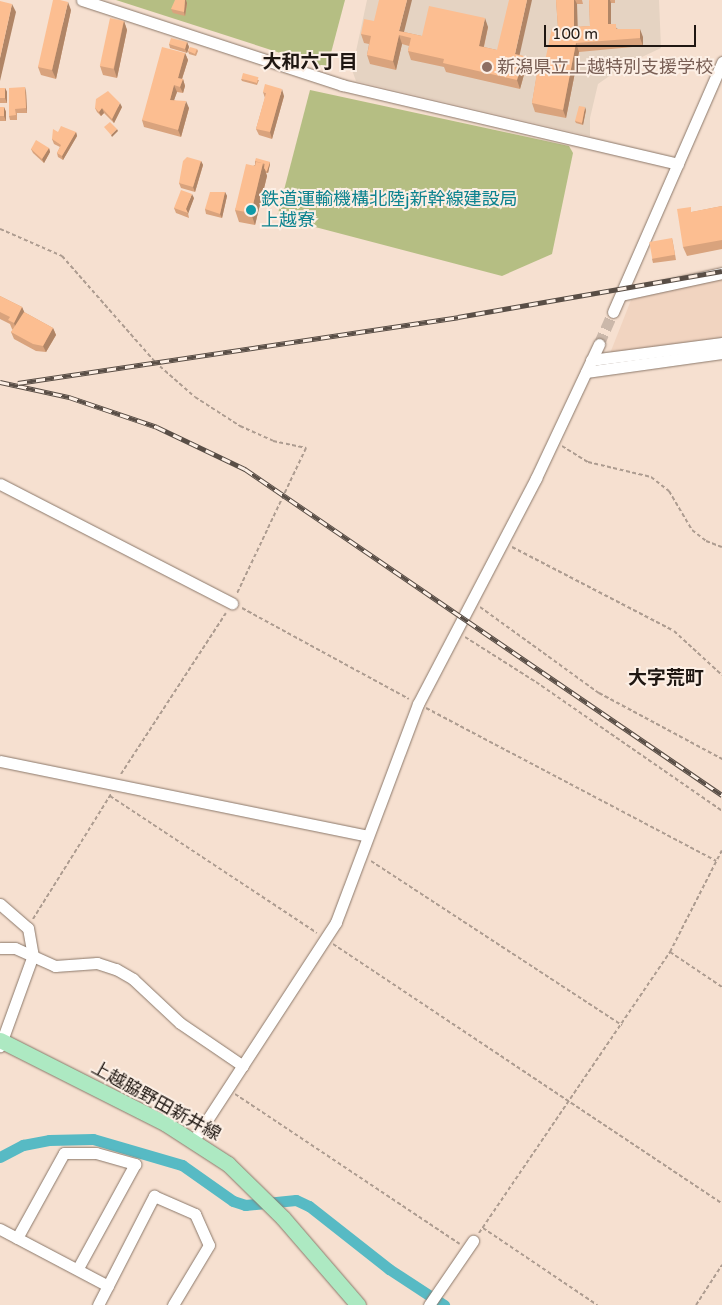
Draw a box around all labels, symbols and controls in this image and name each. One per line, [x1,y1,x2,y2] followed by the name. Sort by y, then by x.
[547,15,700,47] scale bar
[552,25,598,43] text: 100 m
[263,52,357,74] district label: 大和六丁目
[497,56,713,78] place label: 新潟県立上越特別支援学校
[481,61,493,73] marker: 新潟県立上越特別支援学校
[261,189,518,232] place label: 鉄道運輸機構北陸j新幹線建設局 上越寮
[245,204,257,216] marker: 鉄道運輸機構北陸j新幹線建設局 上越寮
[628,668,704,690] district label: 大字荒町
[88,1057,224,1145] street label: 上越脇野田新井線

